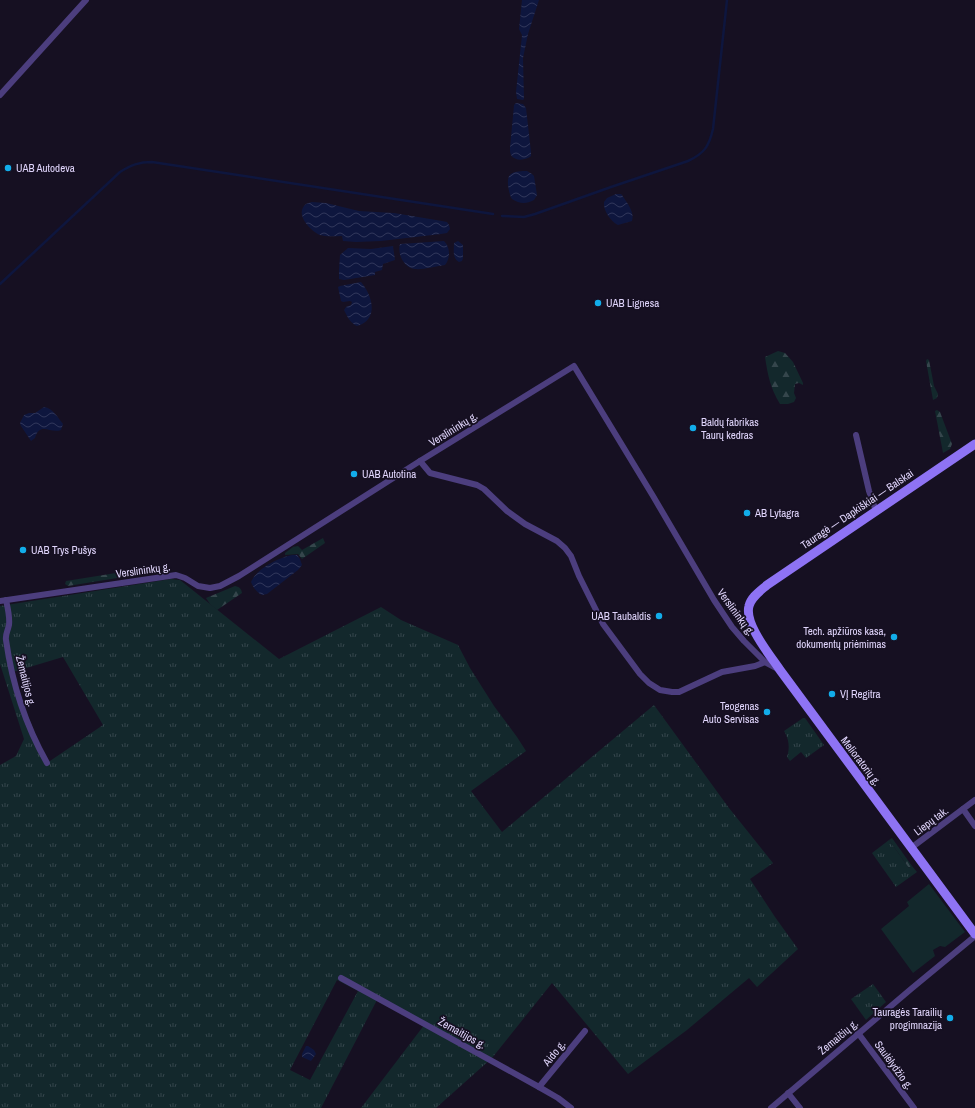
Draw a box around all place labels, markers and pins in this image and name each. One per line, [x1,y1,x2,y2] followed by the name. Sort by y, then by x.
[16,161,75,175] place label: UAB Autodeva
[3,163,13,173] marker: UAB Autodeva
[606,296,659,310] place label: UAB Lignesa
[593,298,603,308] marker: UAB Lignesa
[701,415,759,442] place label: Baldų fabrikas Taurų kedras
[688,423,698,433] marker: Baldų fabrikas Taurų kedras
[362,467,416,481] place label: UAB Autotina
[349,469,359,479] marker: UAB Autotina
[754,506,799,520] place label: AB Lytagra
[742,508,752,518] marker: AB Lytagra
[31,543,97,557] place label: UAB Trys Pušys
[18,545,28,555] marker: UAB Trys Pušys
[591,609,651,623] place label: UAB Taubaldis
[654,611,664,621] marker: UAB Taubaldis
[796,624,886,651] place label: Tech. apžiūros kasa, dokumentų priėmimas
[889,632,899,642] marker: Tech. apžiūros kasa, dokumentų priėmimas
[840,687,881,701] place label: VĮ Regitra
[827,689,837,699] marker: VĮ Regitra
[702,699,759,726] place label: Teogenas Auto Servisas
[762,707,772,717] marker: Teogenas Auto Servisas
[873,1005,942,1032] place label: Tauragės Tarailių progimnazija
[945,1013,955,1023] marker: Tauragės Tarailių progimnazija

